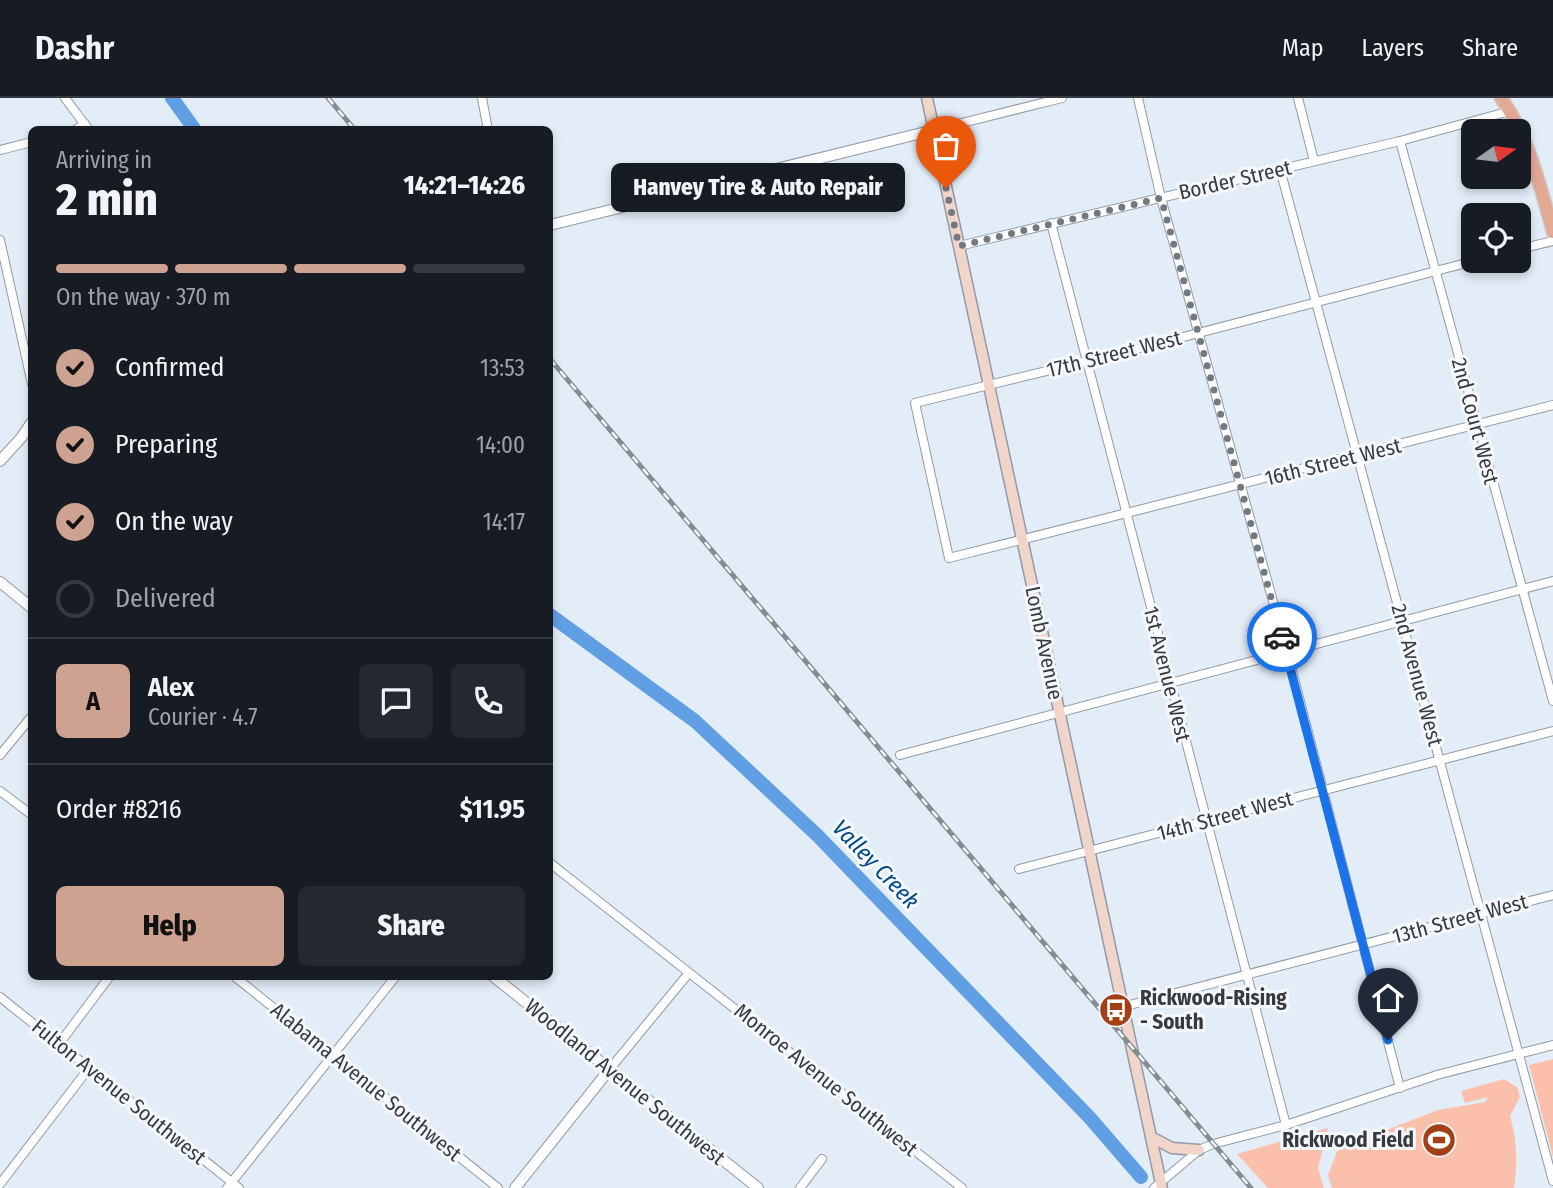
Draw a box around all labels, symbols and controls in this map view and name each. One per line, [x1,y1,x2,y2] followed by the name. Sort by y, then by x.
[35,28,114,68] text: Dashr
[1282,34,1324,62] text: Map
[1362,34,1424,62] text: Layers
[1462,34,1518,62] text: Share
[916,116,976,188] pin
[1461,119,1531,189] north arrow
[1461,119,1531,273] map controls
[927,127,965,165] icon: bag
[56,146,152,174] text: Arriving in
[1176,154,1294,206] street label: Border Street
[610,164,904,212] callout: Hanvey Tire & Auto Repair
[404,170,525,201] text: 14:21–14:26
[56,172,158,227] text: 2 min
[633,173,883,201] text: Hanvey Tire & Auto Repair
[1461,203,1531,273] button: locate
[56,283,230,311] text: On the way · 370 m
[1044,325,1184,383] street label: 17th Street West
[56,349,94,387] icon: check
[115,352,225,383] text: Confirmed
[480,354,525,382] text: 13:53
[1446,355,1504,487] street label: 2nd Court West
[56,426,94,464] icon: check
[115,429,217,460] text: Preparing
[476,431,525,459] text: 14:00
[1262,432,1404,492] street label: 16th Street West
[56,503,94,541] icon: check
[115,506,233,537] text: On the way
[483,508,525,536] text: 14:17
[115,583,216,614] text: Delivered
[1019,584,1069,702] street label: Lomb Avenue
[1386,601,1449,749] street label: 2nd Avenue West
[1247,602,1317,672] courier
[1138,604,1196,745] street label: 1st Avenue West
[1263,618,1301,656] icon: car
[359,664,433,738] button: chat
[451,664,525,738] button: phone
[148,672,194,703] text: Alex
[86,686,100,717] text: A
[148,703,258,731] text: Courier · 4.7
[1154,785,1296,847] street label: 14th Street West
[56,794,182,825] text: Order #8216
[460,794,525,825] text: $11.95
[827,814,925,914] water label: Valley Creek
[56,886,284,966] button: Help
[298,886,525,966] button: Share
[1390,888,1531,950] street label: 13th Street West
[1358,968,1418,1040] pin
[1369,979,1407,1017] icon: home
[1140,985,1287,1035] place label: Rickwood-Rising - South
[1097,991,1135,1029] bus stop icon: Rickwood-Rising - South
[520,993,731,1171] street label: Woodland Avenue Southwest
[265,997,467,1167] street label: Alabama Avenue Southwest
[729,998,923,1162] street label: Monroe Avenue Southwest
[27,1014,212,1170] street label: Fulton Avenue Southwest
[1420,1121,1458,1159] sports icon: Rickwood Field
[1282,1127,1414,1153] place label: Rickwood Field

